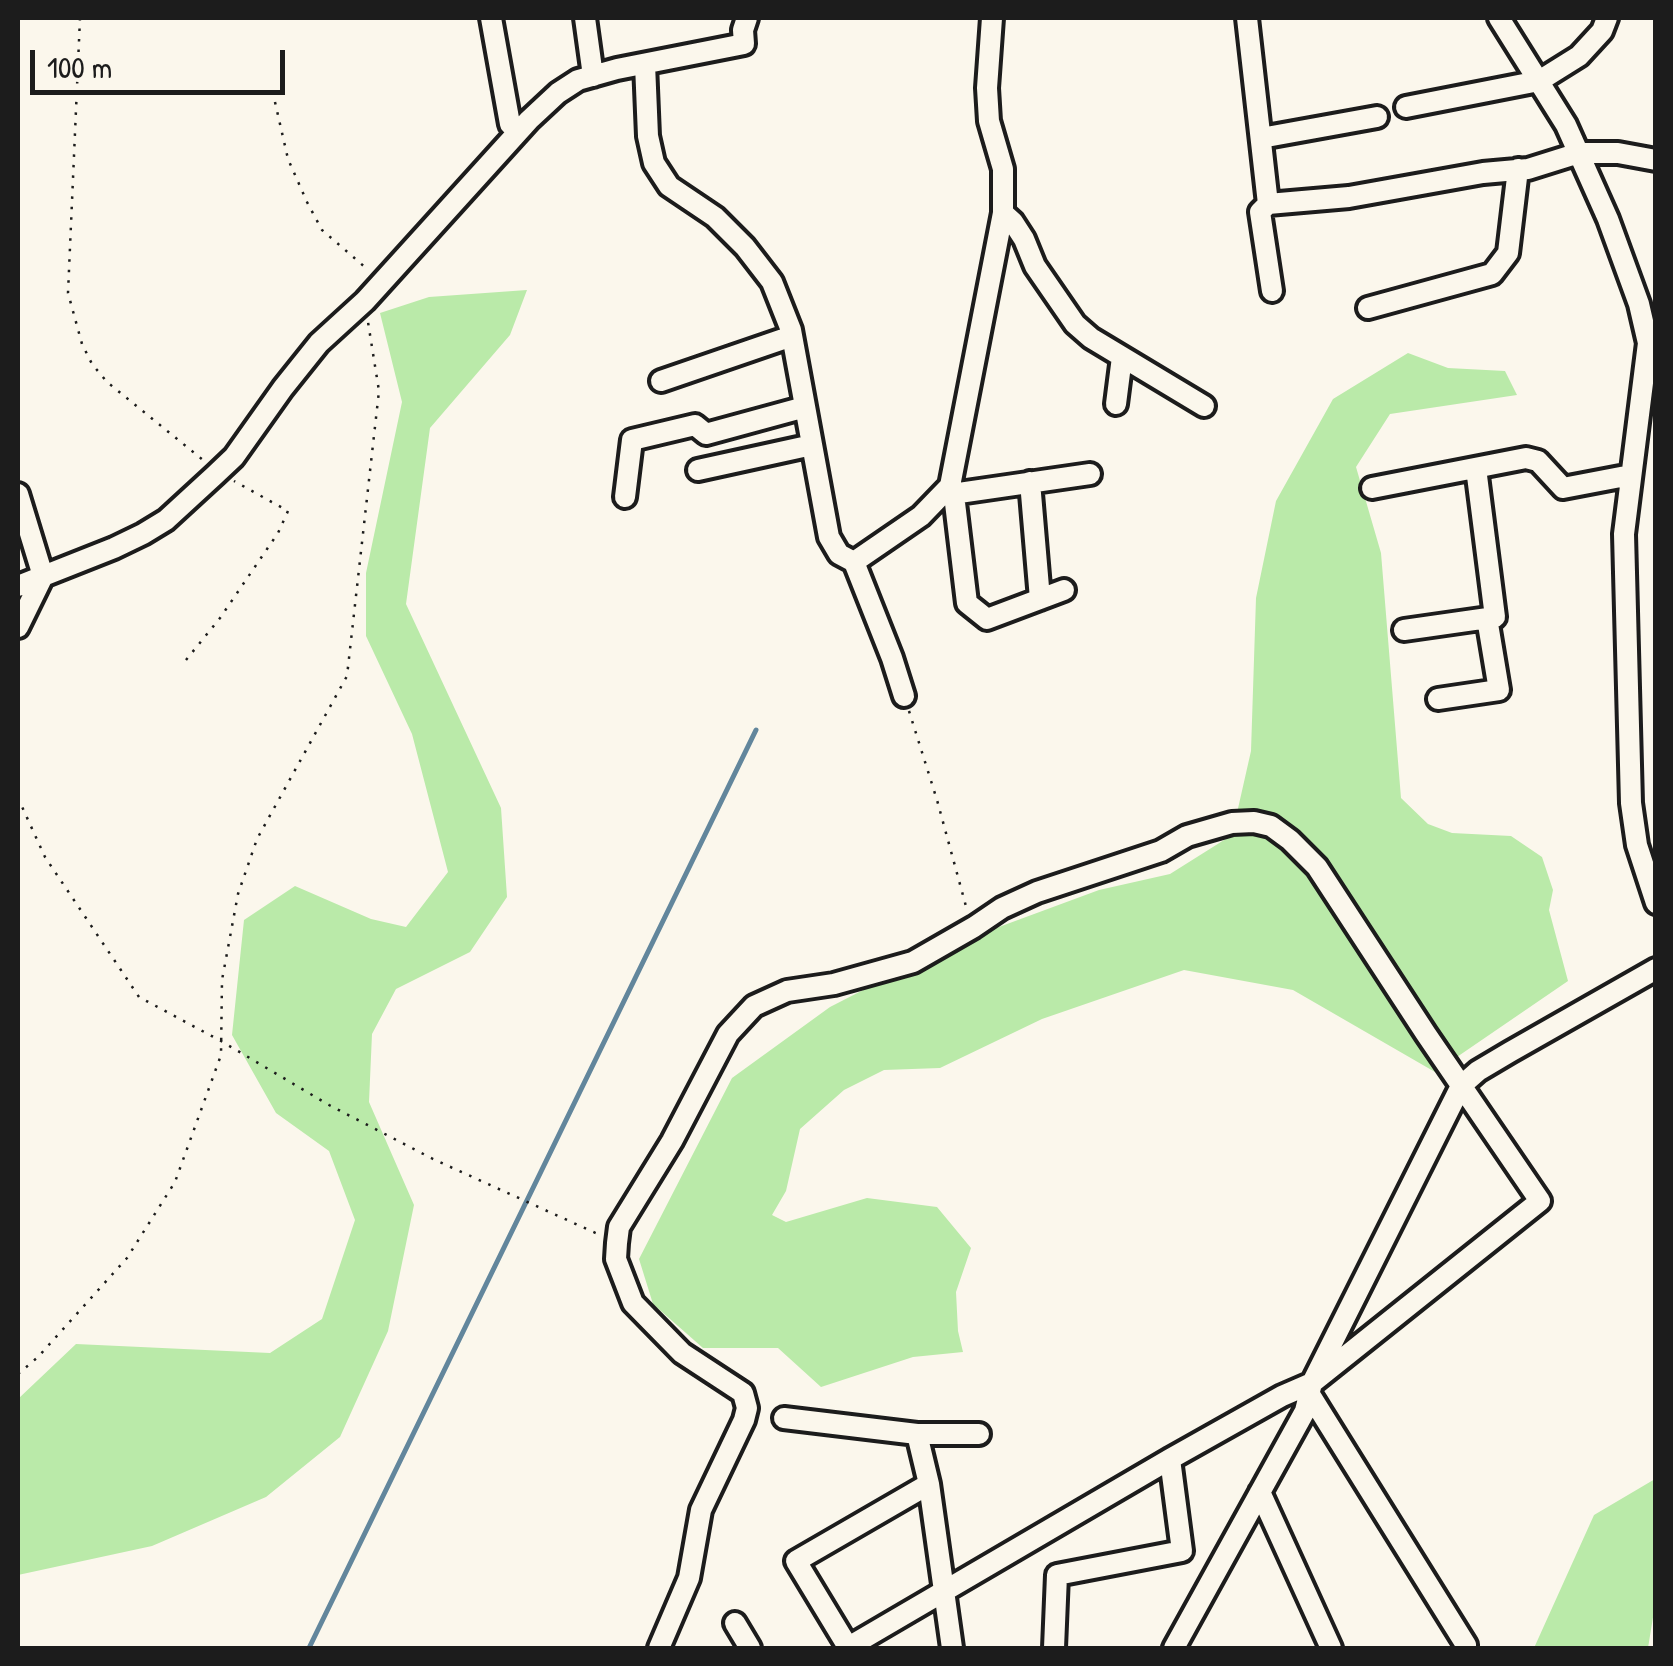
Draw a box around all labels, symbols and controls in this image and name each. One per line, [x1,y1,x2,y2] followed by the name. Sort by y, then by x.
[35,30,290,92] scale bar
[47,47,112,87] text: 100 m

